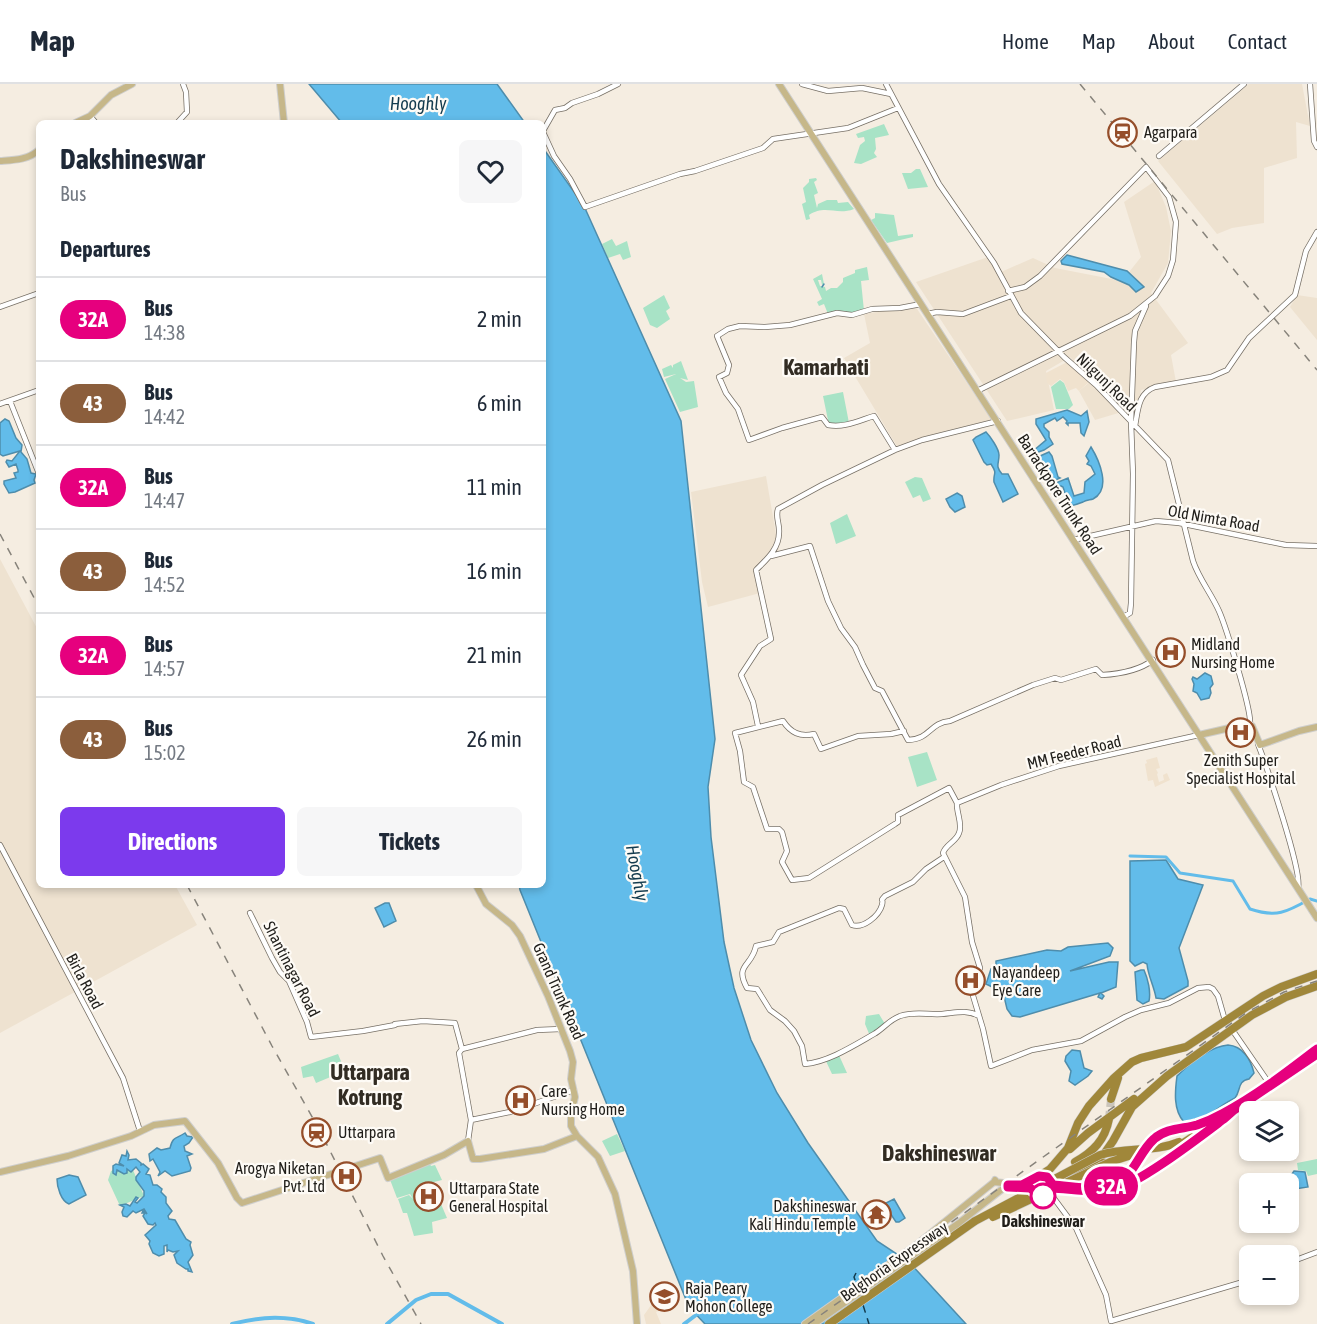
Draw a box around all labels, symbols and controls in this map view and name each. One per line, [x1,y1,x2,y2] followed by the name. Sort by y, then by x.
[30,25,75,57] text: Map
[1002,29,1049,53] text: Home
[1082,29,1116,53] text: Map
[1149,29,1195,53] text: About
[1228,29,1287,53] text: Contact
[390,93,447,114] water label: Hooghly
[1107,116,1139,148] station icon: Agarpara
[1144,123,1197,142] place label: Agarpara
[459,140,522,203] button: heart
[60,143,205,175] text: Dakshineswar
[60,182,86,205] text: Bus
[60,236,150,262] text: Departures
[144,295,173,321] text: Bus
[477,306,522,332] text: 2 min
[78,307,108,331] text: 32A
[144,321,185,344] text: 14:38
[1073,349,1141,416] street label: Nilgunj Road
[783,354,869,380] district label: Kamarhati
[144,379,173,405] text: Bus
[477,390,522,416] text: 6 min
[83,391,103,415] text: 43
[144,405,185,428] text: 14:42
[1014,430,1106,558] street label: Barrackpore Trunk Road
[144,463,173,489] text: Bus
[467,474,522,500] text: 11 min
[78,475,108,499] text: 32A
[144,489,185,512] text: 14:47
[1167,501,1261,535] street label: Old Nimta Road
[144,547,173,573] text: Bus
[467,558,522,584] text: 16 min
[83,559,103,583] text: 43
[144,573,185,596] text: 14:52
[144,631,173,657] text: Bus
[1191,635,1275,672] place label: Midland Nursing Home
[1154,637,1186,669] hospital icon: Midland Nursing Home
[467,642,522,668] text: 21 min
[78,643,108,667] text: 32A
[144,657,185,680] text: 14:57
[144,715,173,741] text: Bus
[1225,716,1257,748] hospital icon: Zenith Super Specialist Hospital
[467,726,522,752] text: 26 min
[83,727,103,751] text: 43
[1025,732,1123,772] street label: MM Feeder Road
[144,741,186,764] text: 15:02
[1187,751,1296,788] place label: Zenith Super Specialist Hospital
[60,807,285,876] button: Directions
[297,807,522,876] button: Tickets
[622,843,653,903] water label: Hooghly
[259,918,324,1020] street label: Shantinagar Road
[530,940,588,1042] street label: Grand Trunk Road
[63,950,107,1012] street label: Birla Road
[992,963,1060,1000] place label: Nayandeep Eye Care
[955,965,987,997] hospital icon: Nayandeep Eye Care
[330,1059,410,1110] district label: Uttarpara Kotrung
[541,1082,625,1119] place label: Care Nursing Home
[504,1084,536,1116] hospital icon: Care Nursing Home
[1239,1101,1299,1305] map controls
[1239,1101,1299,1161] button: layers
[301,1116,333,1148] station icon: Uttarpara
[338,1123,396,1142] place label: Uttarpara
[882,1140,996,1166] district label: Dakshineswar
[235,1159,325,1195] place label: Arogya Niketan Pvt. Ltd
[330,1161,362,1193] hospital icon: Arogya Niketan Pvt. Ltd
[1076,1166,1146,1206] line badge: 32A
[1239,1173,1299,1233] button: +
[1096,1174,1126,1198] text: 32A
[449,1179,549,1216] place label: Uttarpara State General Hospital
[412,1181,444,1213] hospital icon: Uttarpara State General Hospital
[1030,1183,1056,1209] marker: Dakshineswar
[749,1197,856,1234] place label: Dakshineswar Kali Hindu Temple
[861,1199,893,1231] temple icon: Dakshineswar Kali Hindu Temple
[1002,1212,1085,1230] place label: Dakshineswar
[837,1217,952,1306] street label: Belghoria Expressway
[1239,1245,1299,1305] button: −
[685,1279,773,1316] place label: Raja Peary Mohon College
[648,1281,680,1313] school or university icon: Raja Peary Mohon College

